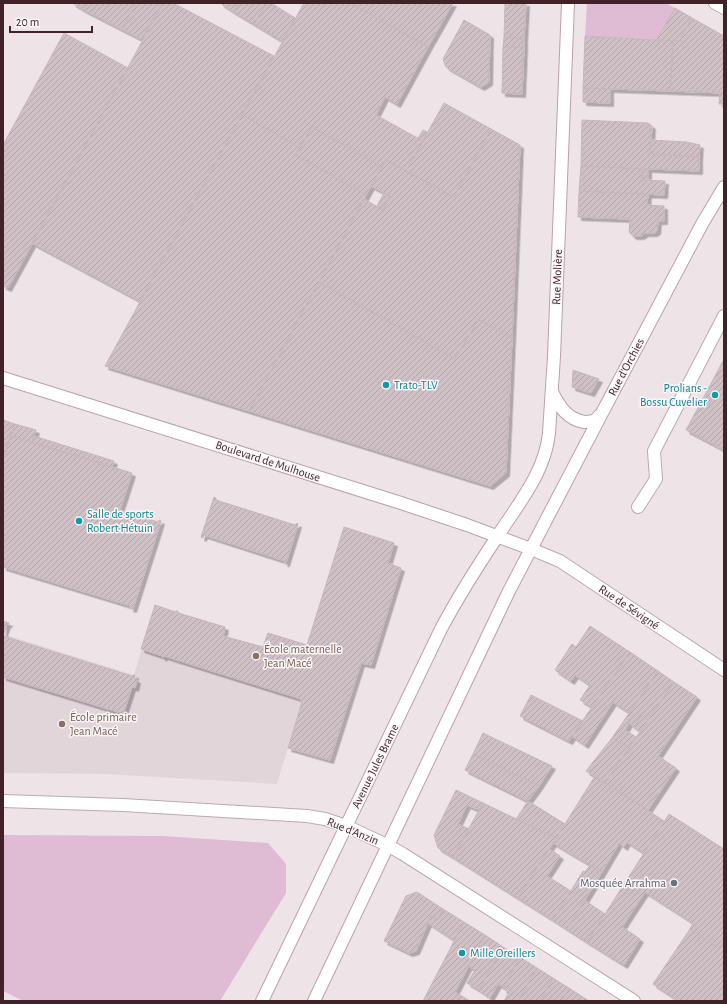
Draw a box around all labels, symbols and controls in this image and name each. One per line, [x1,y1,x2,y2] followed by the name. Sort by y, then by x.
[10,8,92,34] scale bar
[16,16,39,28] text: 20 m
[550,249,564,305] street label: Rue Molière
[606,336,646,398] street label: Rue d'Orchies
[394,379,438,391] place label: Trato-TLV
[381,380,391,390] marker: Trato-TLV
[640,382,707,408] place label: Prolians - Bossu Cuvelier
[710,390,720,400] marker: Prolians - Bossu Cuvelier
[214,438,322,484] street label: Boulevard de Mulhouse
[87,508,154,534] place label: Salle de sports Robert Hétuin
[74,516,84,526] marker: Salle de sports Robert Hétuin
[597,582,661,632] street label: Rue de Sévigné
[264,642,342,669] place label: École maternelle Jean Macé
[251,651,261,661] marker: École maternelle Jean Macé
[70,710,137,737] place label: École primaire Jean Macé
[57,719,67,729] marker: École primaire Jean Macé
[349,722,401,810] street label: Avenue Jules Brame
[325,815,381,847] street label: Rue d'Anzin
[580,877,666,889] place label: Mosquée Arrahma
[669,878,679,888] marker: Mosquée Arrahma
[470,947,536,959] place label: Mille Oreillers
[457,948,467,958] marker: Mille Oreillers

